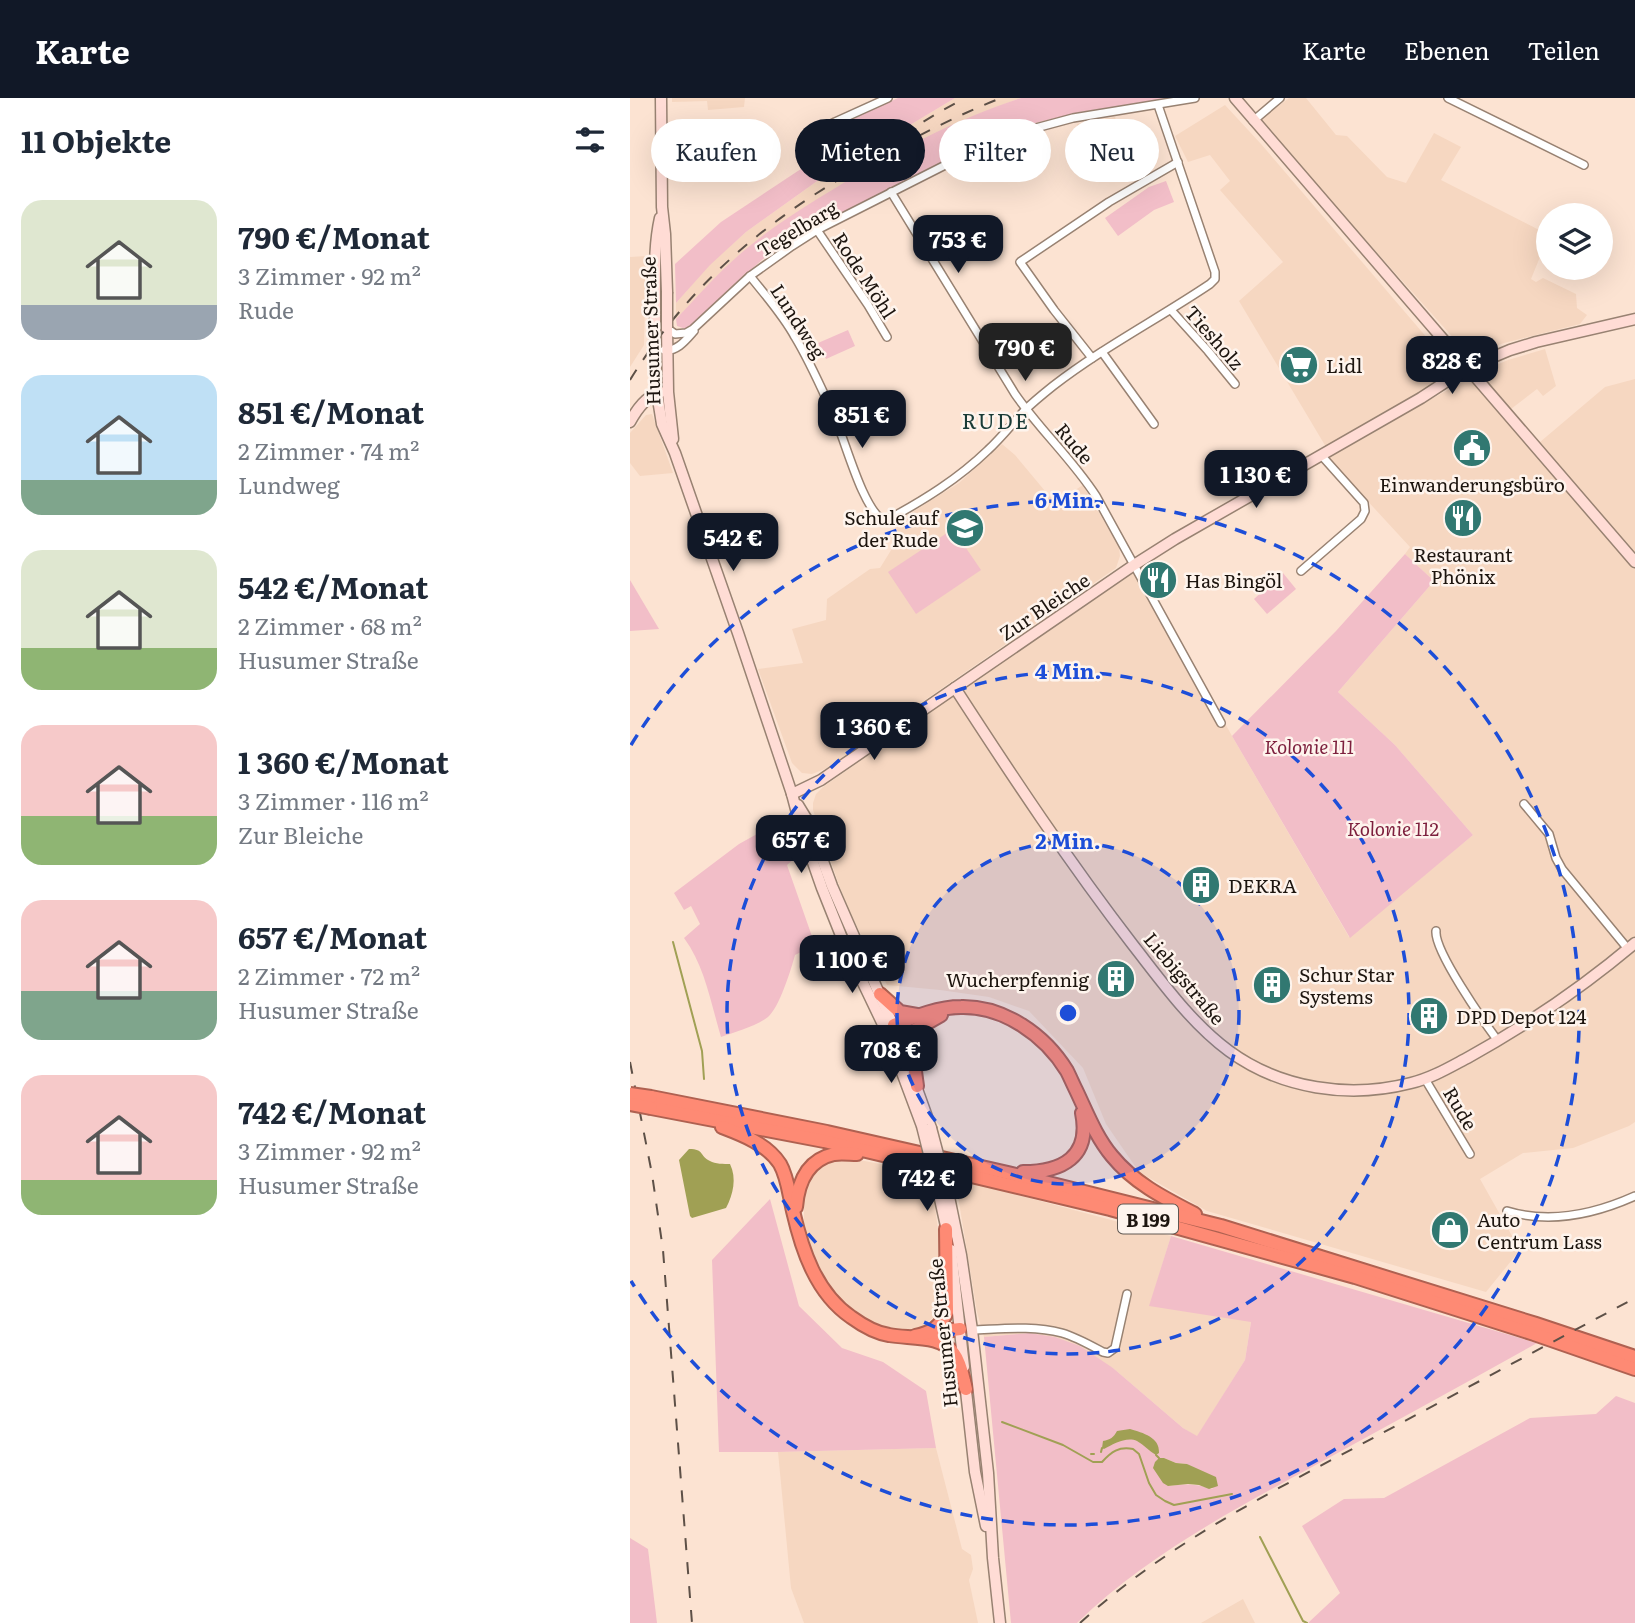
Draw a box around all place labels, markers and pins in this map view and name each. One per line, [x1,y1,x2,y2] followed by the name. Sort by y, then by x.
[909,216,1007,275] pin: 753 €
[976,324,1074,383] pin: 790 €
[1403,336,1501,396] pin: 828 €
[1278,344,1320,386] supermarket icon: Lidl
[1326,351,1362,379] place label: Lidl
[813,390,911,450] pin: 851 €
[1451,427,1493,469] public building icon: Einwanderungsbüro
[1191,450,1321,510] pin: 1 130 €
[1379,470,1565,498] place label: Einwanderungsbüro
[1442,497,1484,539] restaurant icon: Restaurant Phönix
[844,503,940,553] place label: Schule auf der Rude
[944,507,986,549] school or university icon: Schule auf der Rude
[684,514,782,573] pin: 542 €
[1413,540,1513,590] place label: Restaurant Phönix
[1137,559,1179,601] restaurant icon: Has Bingöl
[1185,566,1282,594] place label: Has Bingöl
[809,702,939,762] pin: 1 360 €
[752,816,850,875] pin: 657 €
[1180,864,1222,906] building icon: DEKRA
[1228,871,1297,899] place label: DEKRA
[787,936,917,995] pin: 1 100 €
[1095,958,1137,1000] building icon: Wucherpfennig
[1299,960,1394,1010] place label: Schur Star Systems
[1251,964,1293,1006] building icon: Schur Star Systems
[946,965,1089,993] place label: Wucherpfennig
[1408,995,1450,1037] building icon: DPD Depot 124
[1056,1001,1080,1025] centre of rings
[1456,1002,1587,1030] place label: DPD Depot 124
[842,1026,940,1085] pin: 708 €
[878,1154,976,1213] pin: 742 €
[1477,1205,1602,1255] place label: Auto Centrum Lass
[1429,1209,1471,1251] shop icon: Auto Centrum Lass

